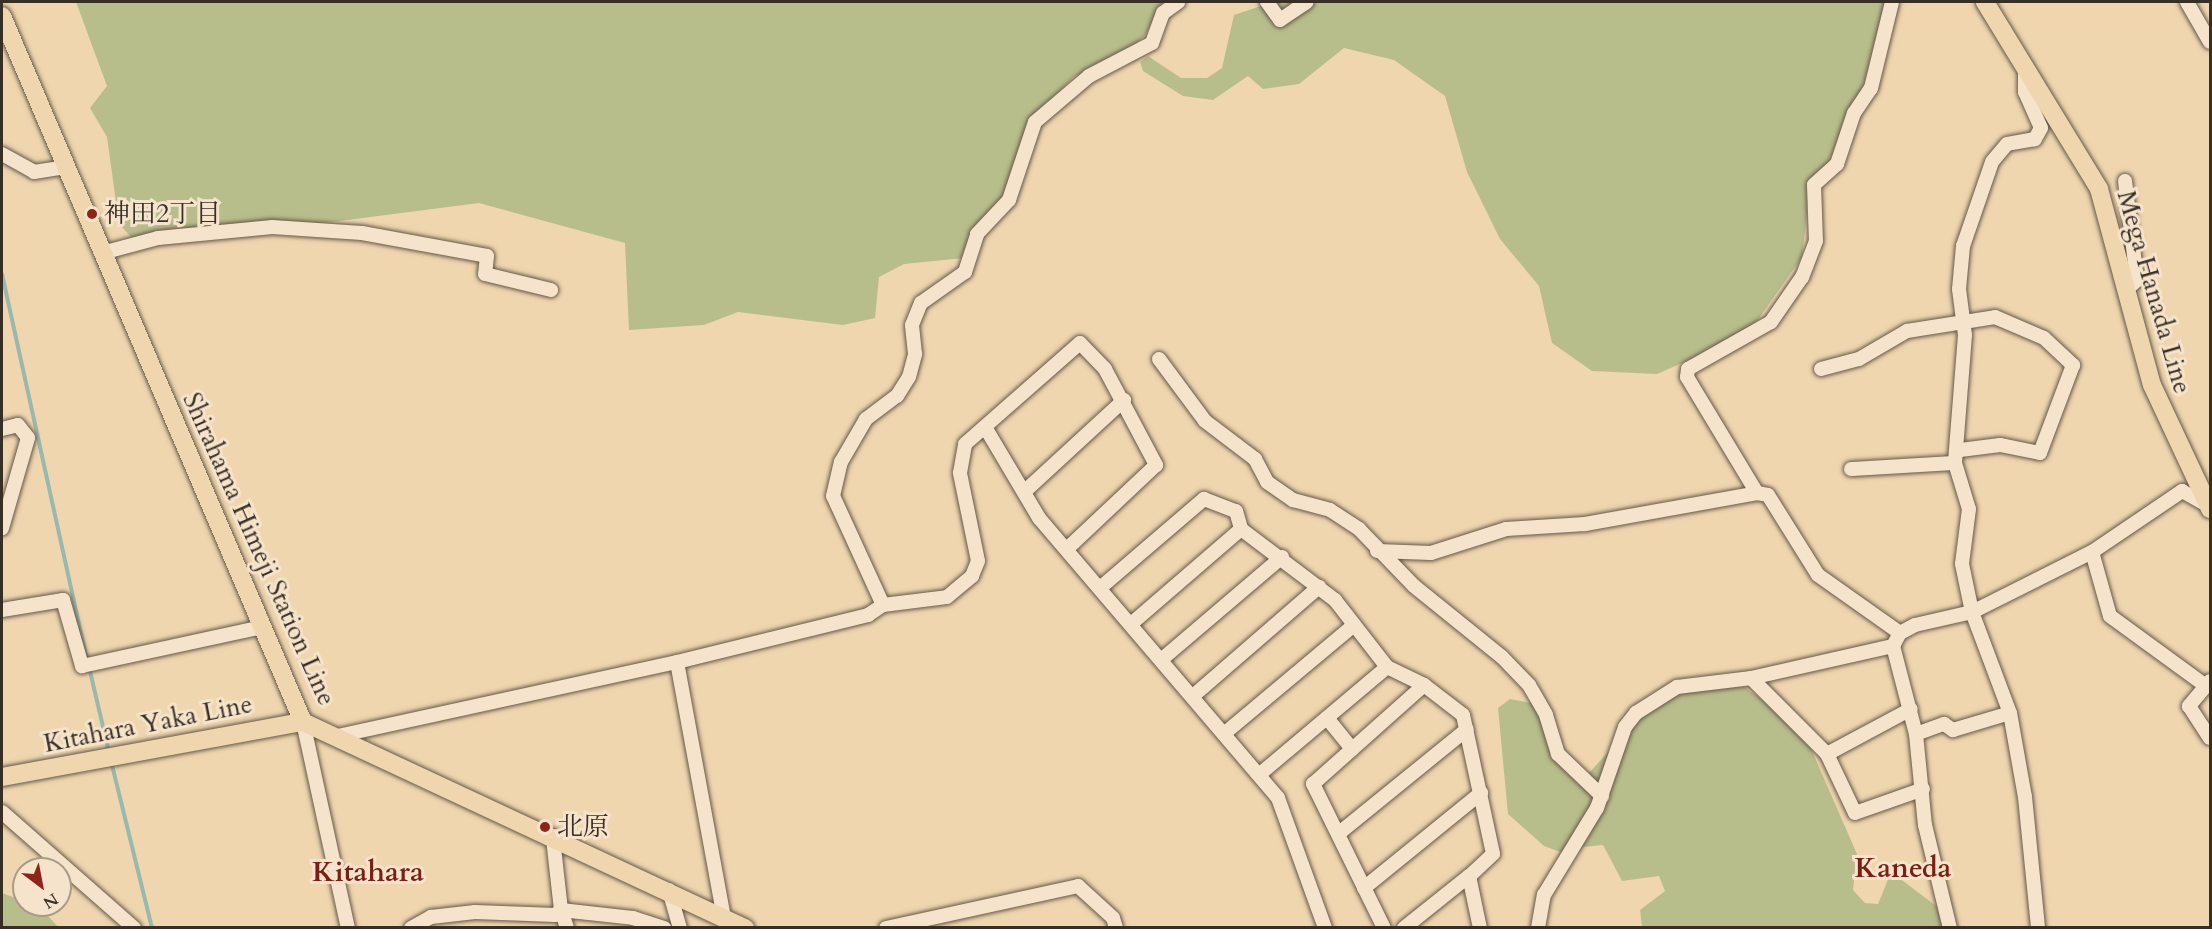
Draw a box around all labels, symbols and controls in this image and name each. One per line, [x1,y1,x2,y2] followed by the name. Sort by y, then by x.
[2110,187,2198,397] street label: Mega Hanada Line
[104,198,221,230] place label: 神田2丁目
[85,207,99,221] marker: 神田2丁目
[176,388,342,710] street label: Shirahama Himeji Station Line
[41,688,255,760] street label: Kitahara Yaka Line
[557,811,609,843] place label: 北原
[538,820,552,834] marker: 北原
[1854,851,1952,885] district label: Kaneda
[312,855,424,889] district label: Kitahara
[12,857,72,917] north arrow
[39,888,62,914] text: N

